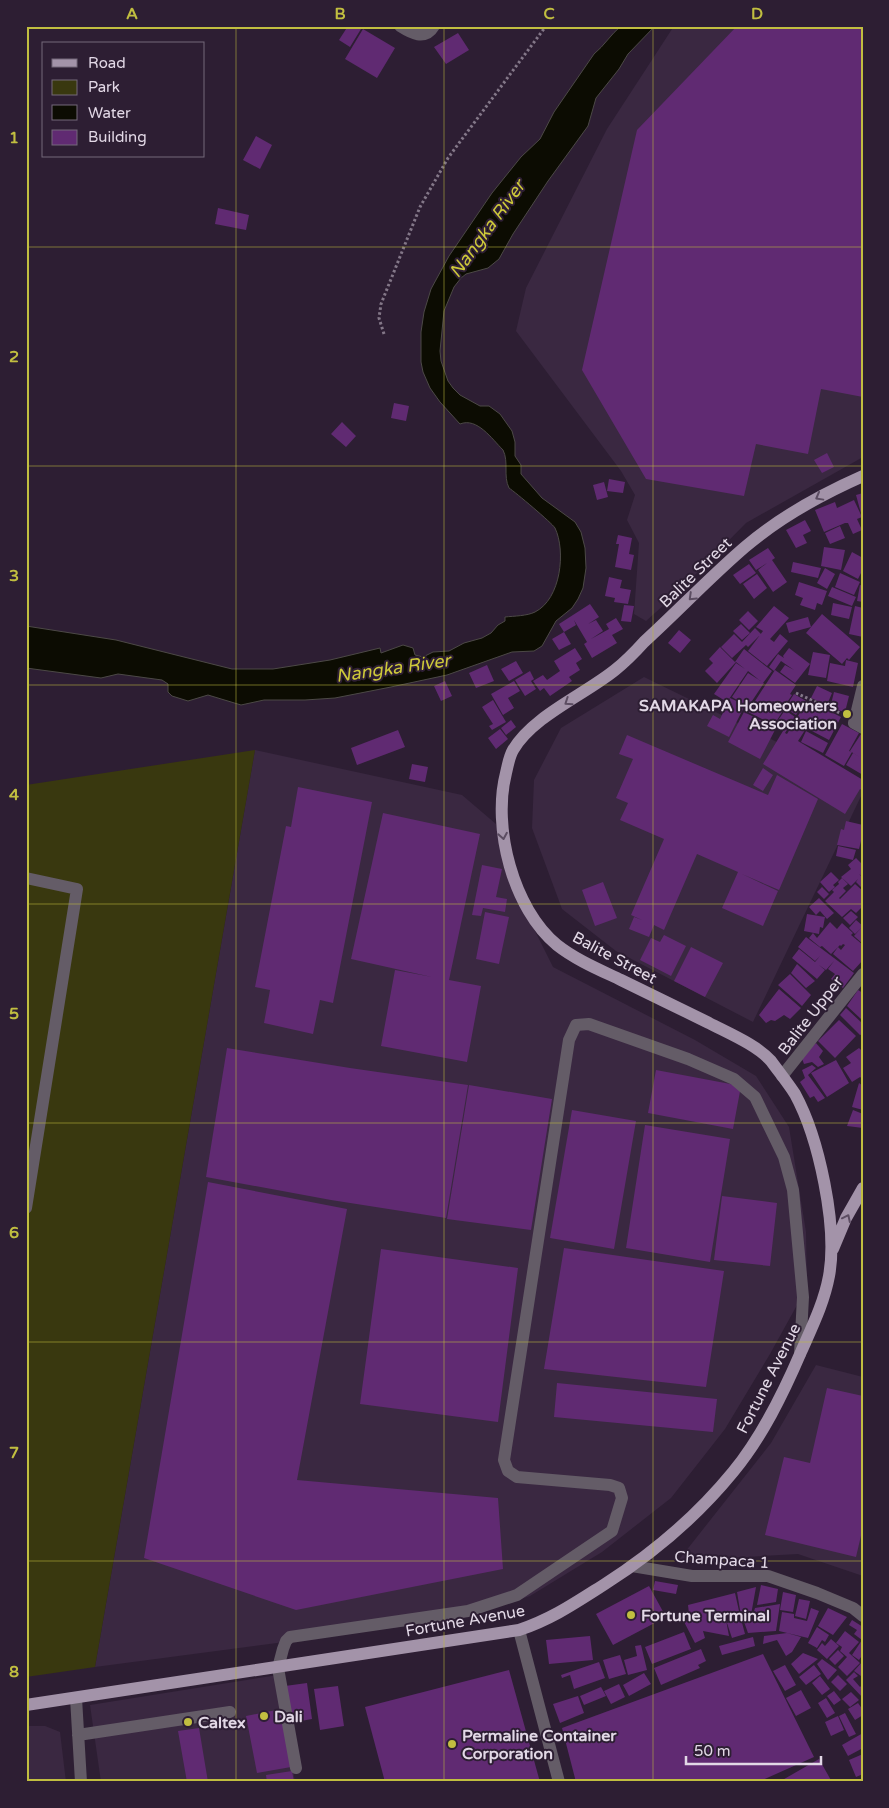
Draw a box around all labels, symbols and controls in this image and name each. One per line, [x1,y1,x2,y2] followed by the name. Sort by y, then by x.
[126,4,138,24] text: A
[334,4,346,24] text: B
[543,4,555,24] text: C
[751,4,763,24] text: D
[42,42,205,158] legend
[88,54,126,72] text: Road
[88,78,120,96] text: Park
[88,104,131,122] text: Water
[9,128,19,148] text: 1
[88,128,147,146] text: Building
[444,174,531,282] water label: Nangka River
[9,347,19,367] text: 2
[815,491,824,501] one-way arrow
[655,533,736,612] street label: Balite Street
[9,566,19,586] text: 3
[689,591,698,600] one-way arrow
[334,649,454,687] water label: Nangka River
[565,696,574,705] one-way arrow
[639,696,837,734] place label: SAMAKAPA Homeowners Association
[841,708,853,720] marker: SAMAKAPA Homeowners Association
[9,785,19,805] text: 4
[498,832,508,841] one-way arrow
[569,927,660,989] street label: Balite Street
[774,972,848,1059] street label: Balite Upper
[9,1004,19,1024] text: 5
[840,1214,851,1223] one-way arrow
[9,1223,19,1243] text: 6
[733,1320,805,1437] street label: Fortune Avenue
[9,1443,19,1463] text: 7
[674,1547,770,1573] street label: Champaca 1
[404,1601,527,1641] street label: Fortune Avenue
[641,1606,770,1626] place label: Fortune Terminal
[625,1609,637,1621] marker: Fortune Terminal
[9,1662,19,1682] text: 8
[274,1707,303,1727] place label: Dali
[258,1710,270,1722] marker: Dali
[198,1713,246,1733] place label: Caltex
[182,1716,194,1728] marker: Caltex
[462,1726,617,1764] place label: Permaline Container Corporation
[686,1733,822,1765] scale bar
[446,1738,458,1750] marker: Permaline Container Corporation
[694,1742,731,1760] text: 50 m

